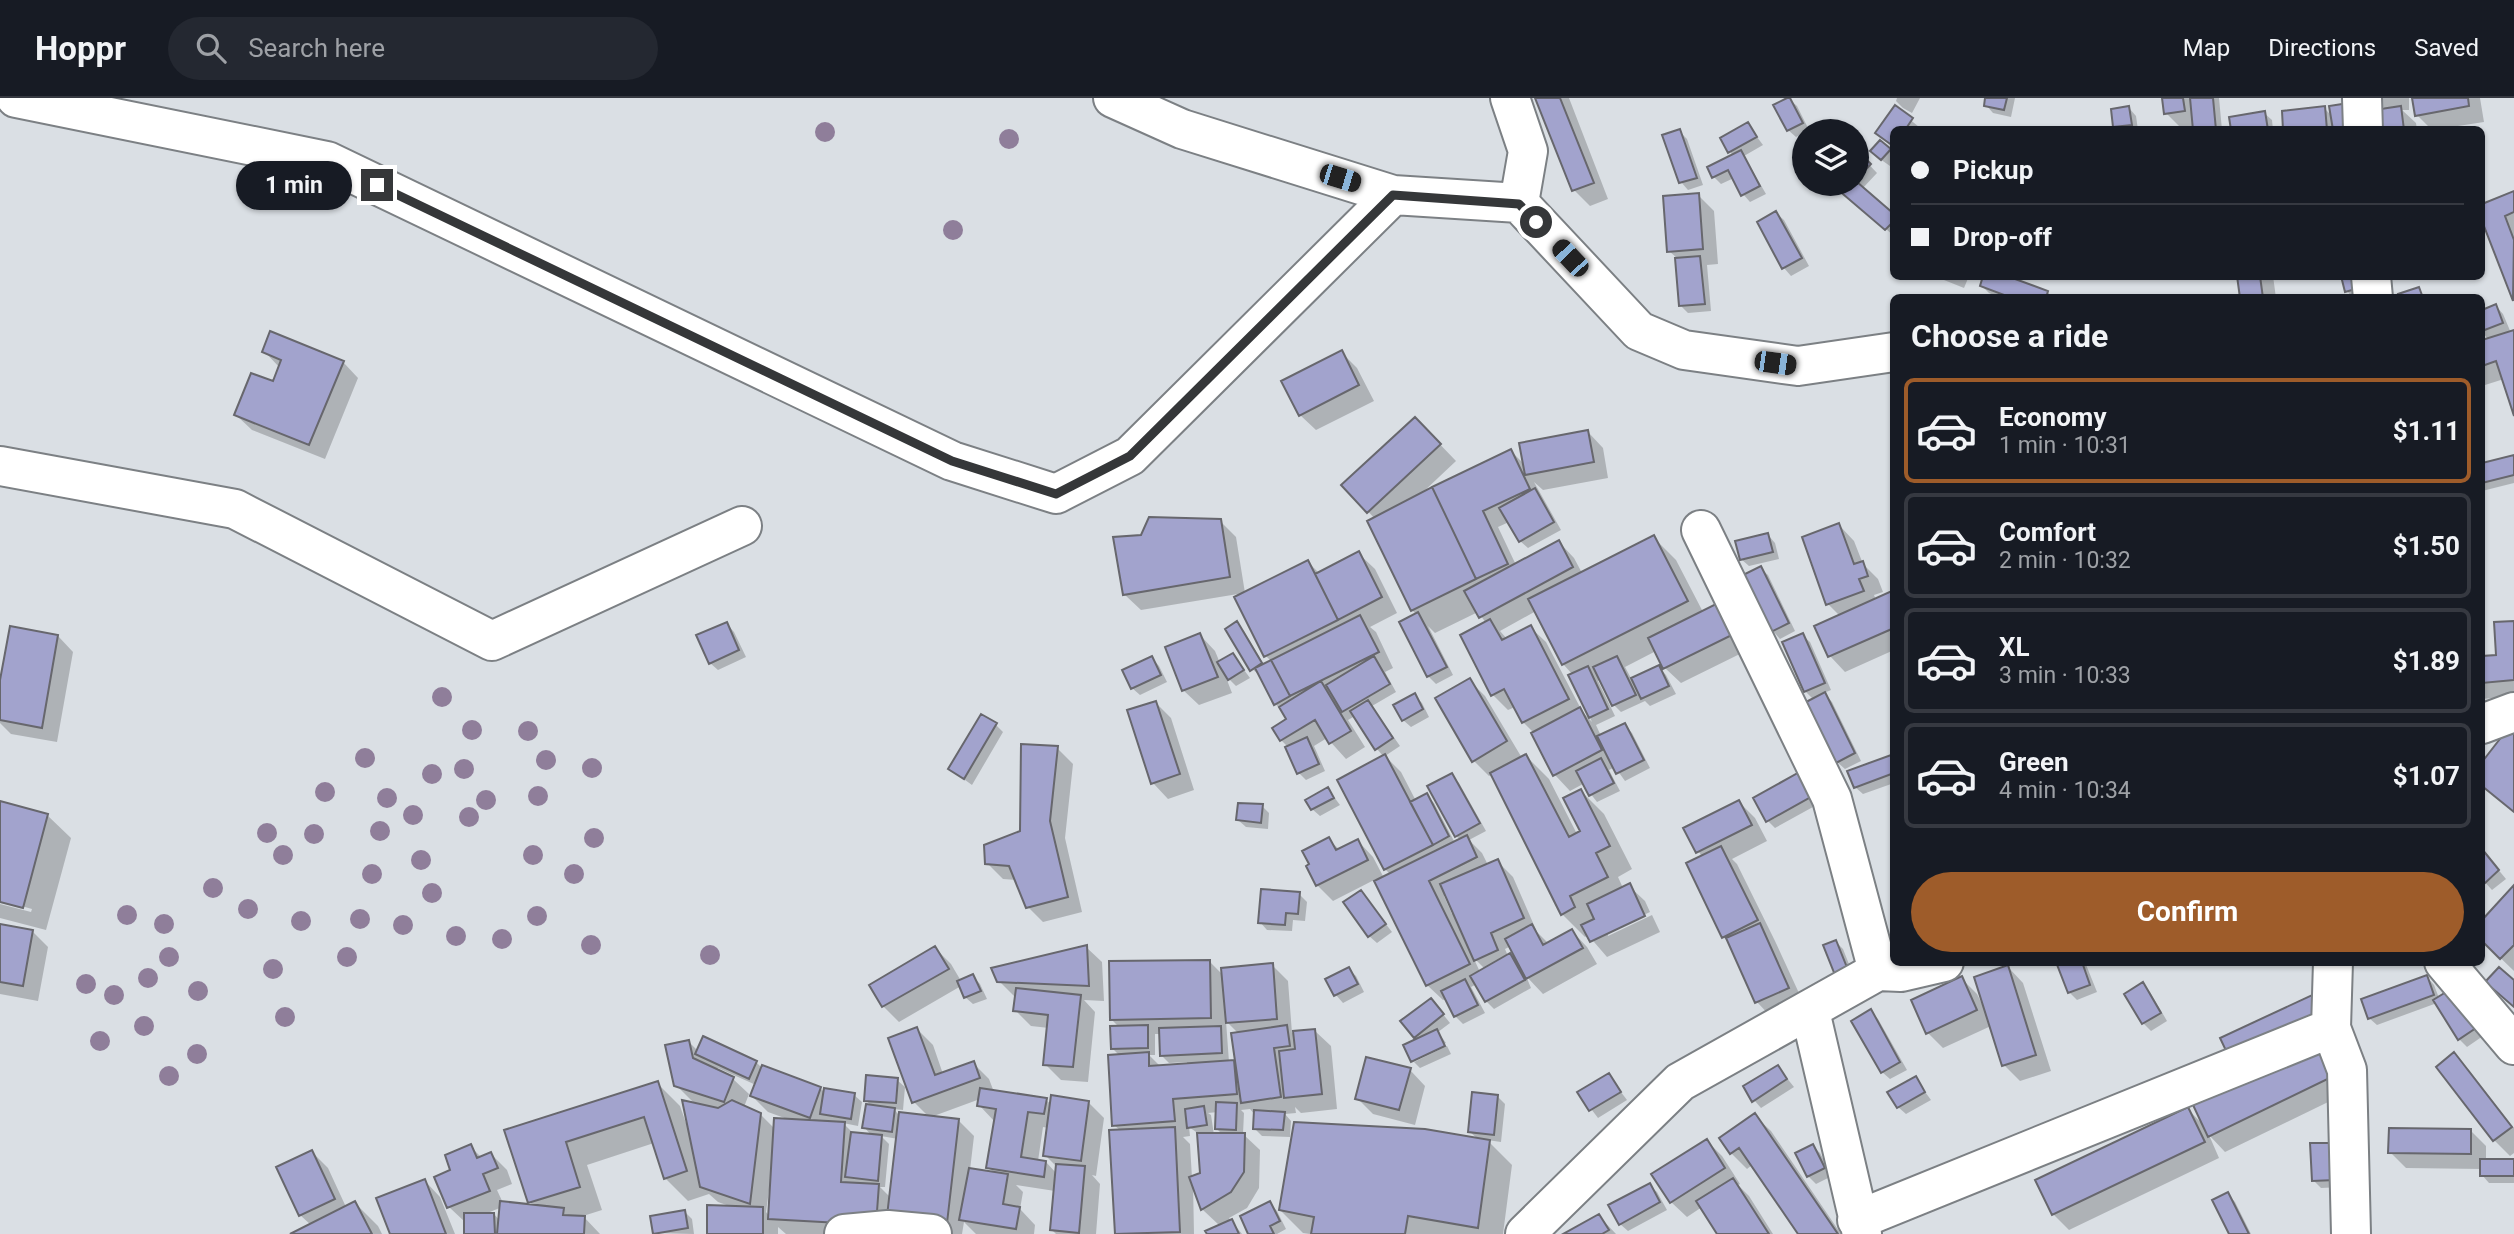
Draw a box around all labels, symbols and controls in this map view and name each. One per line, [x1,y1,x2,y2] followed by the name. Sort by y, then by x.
[168,17,658,80] search box
[35,29,126,68] text: Hoppr
[192,29,230,67] icon: search
[248,33,385,63] text: Search here
[2183,34,2230,62] text: Map
[2268,34,2376,62] text: Directions
[2414,34,2479,62] text: Saved
[1792,119,1869,196] map controls
[1792,119,1869,196] button: layers
[1953,155,2033,185] text: Pickup
[237,160,352,210] callout: 1 min
[1317,162,1364,194] car
[361,169,393,201] route end
[265,172,323,199] text: 1 min
[1520,206,1552,238] route start
[1953,222,2052,252] text: Drop-off
[1548,235,1593,281] car
[1911,317,2108,355] text: Choose a ride
[1753,350,1798,376] car
[1915,399,1978,462] icon: car
[1999,402,2106,432] text: Economy
[2393,416,2460,446] text: $1.11
[1999,432,2131,459] text: 1 min · 10:31
[1915,514,1978,577] icon: car
[1999,517,2096,547] text: Comfort
[2393,531,2460,561] text: $1.50
[1999,547,2131,574] text: 2 min · 10:32
[1915,629,1978,692] icon: car
[1999,632,2030,662] text: XL
[2393,646,2460,676] text: $1.89
[1999,662,2131,689] text: 3 min · 10:33
[1915,744,1978,807] icon: car
[1999,747,2069,777] text: Green
[2393,761,2460,791] text: $1.07
[1999,777,2131,804] text: 4 min · 10:34
[1911,872,2464,952] button: Confirm

